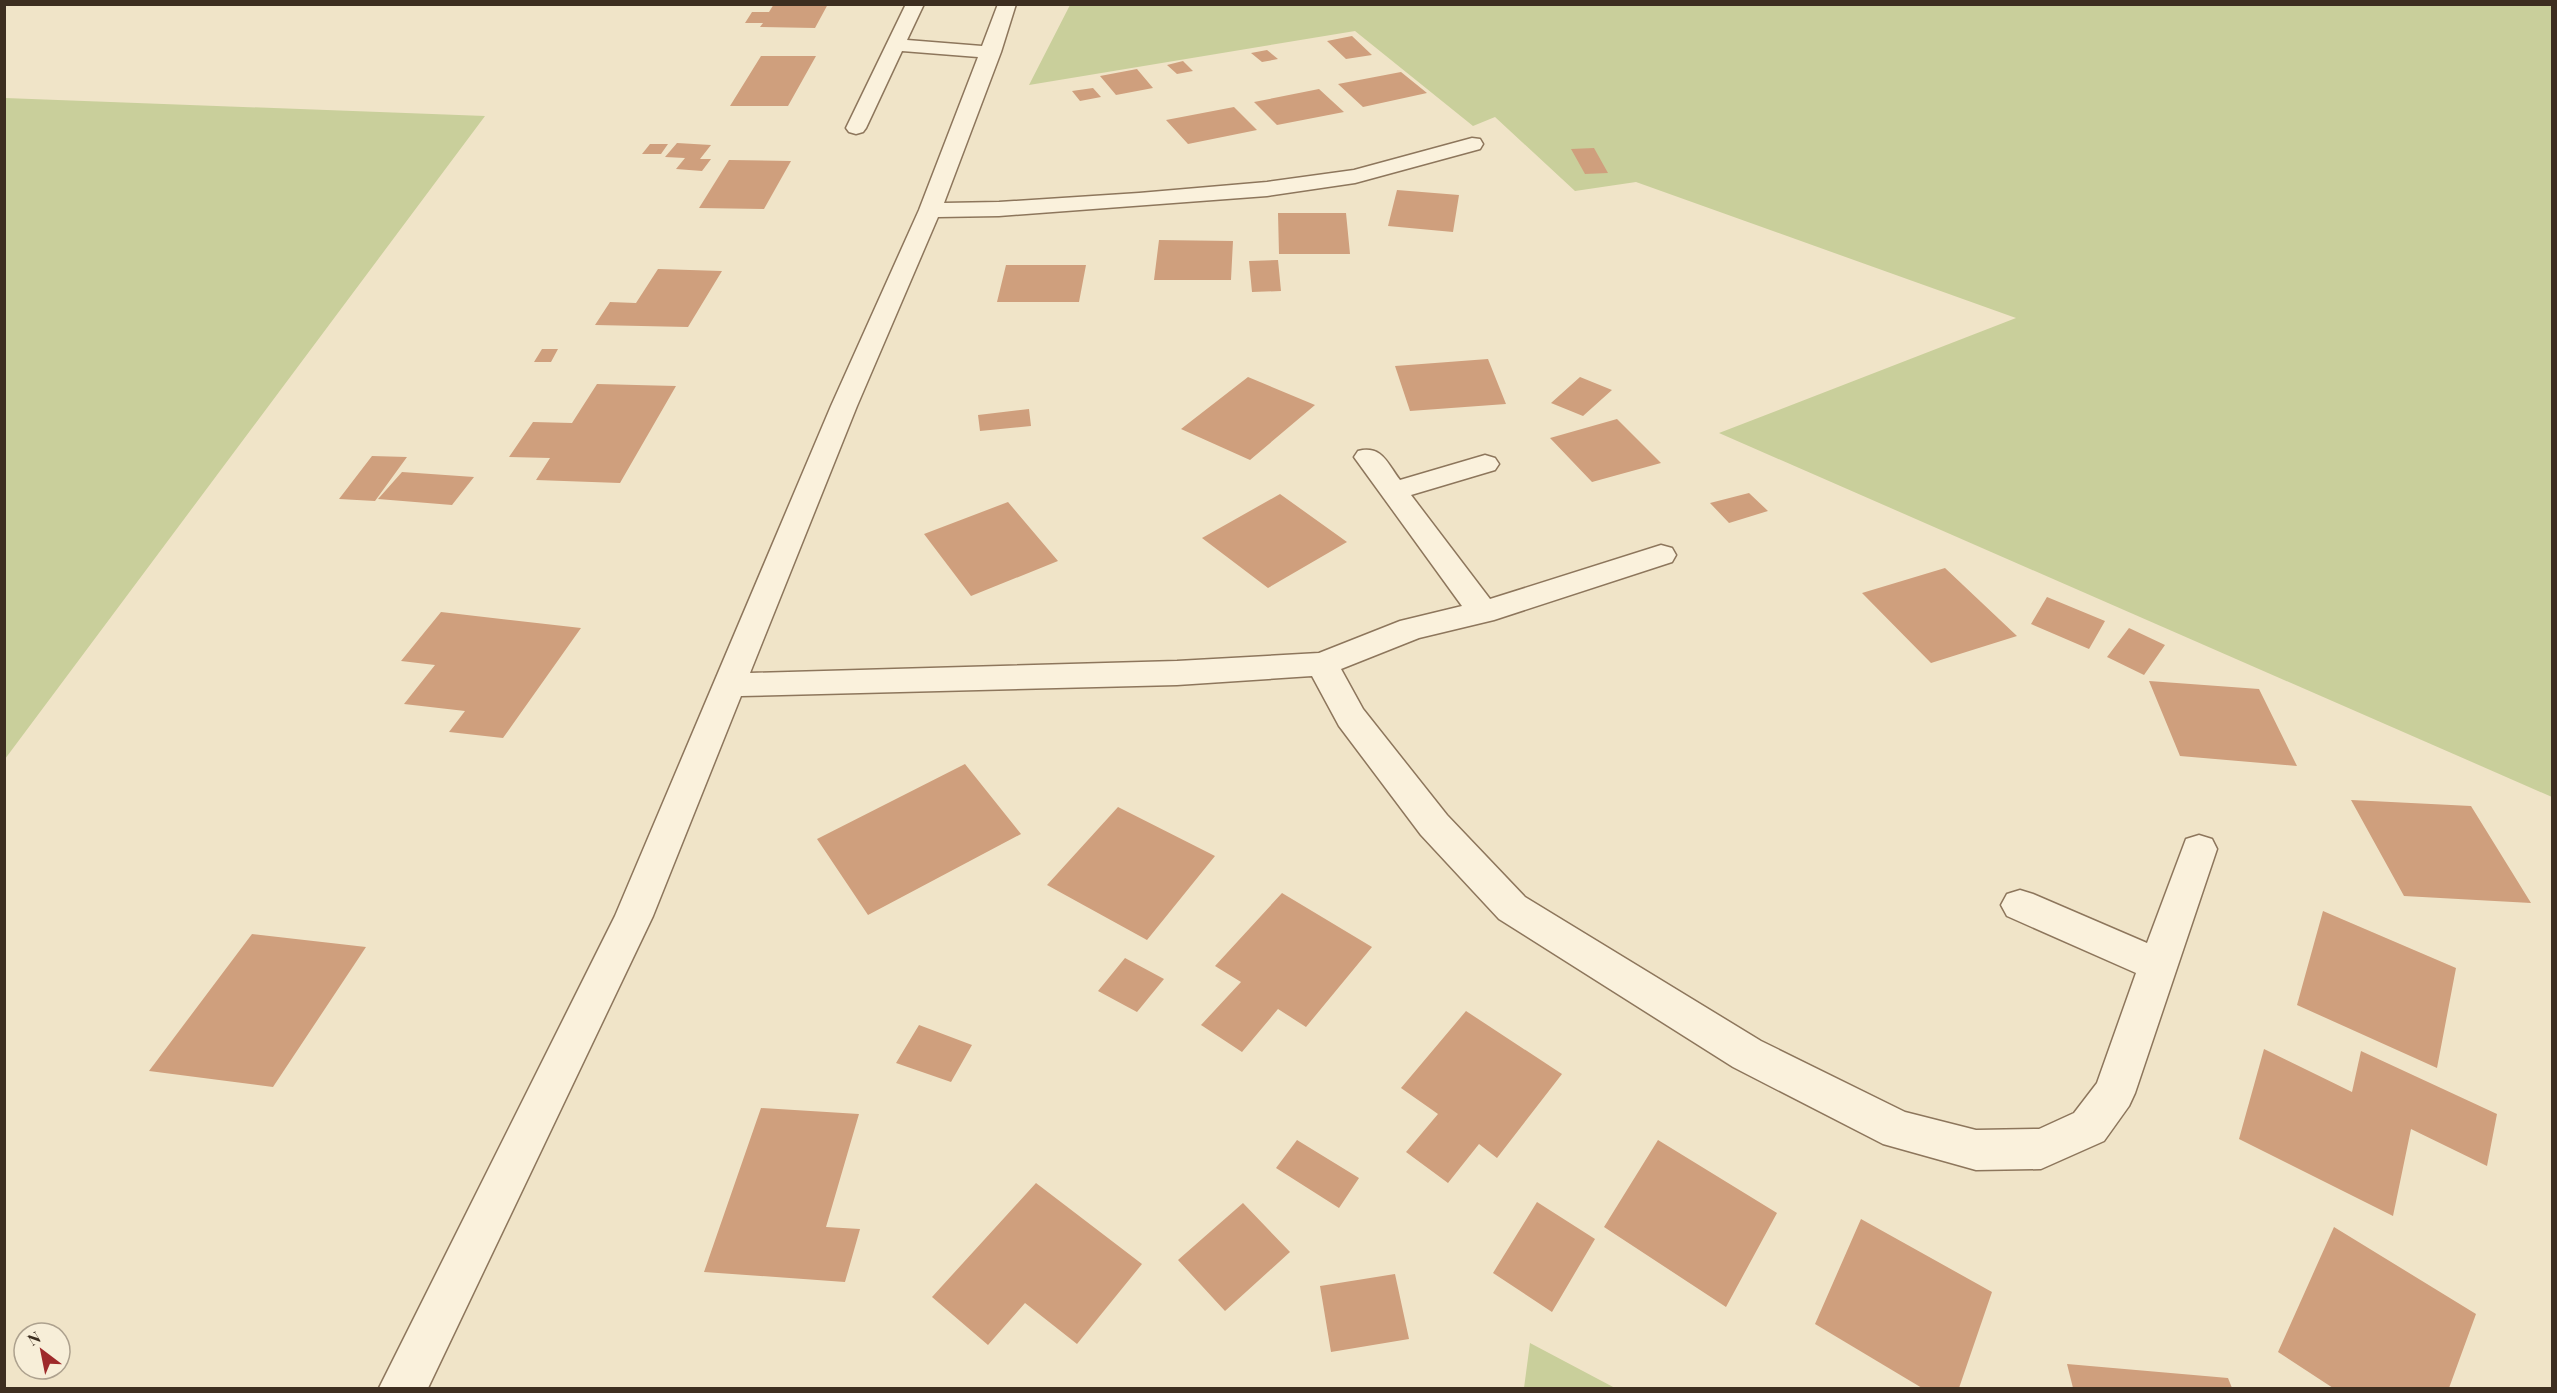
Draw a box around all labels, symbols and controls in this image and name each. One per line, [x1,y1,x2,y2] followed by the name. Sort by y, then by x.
[12,1321,72,1381] north arrow
[23,1326,45,1350] text: N

